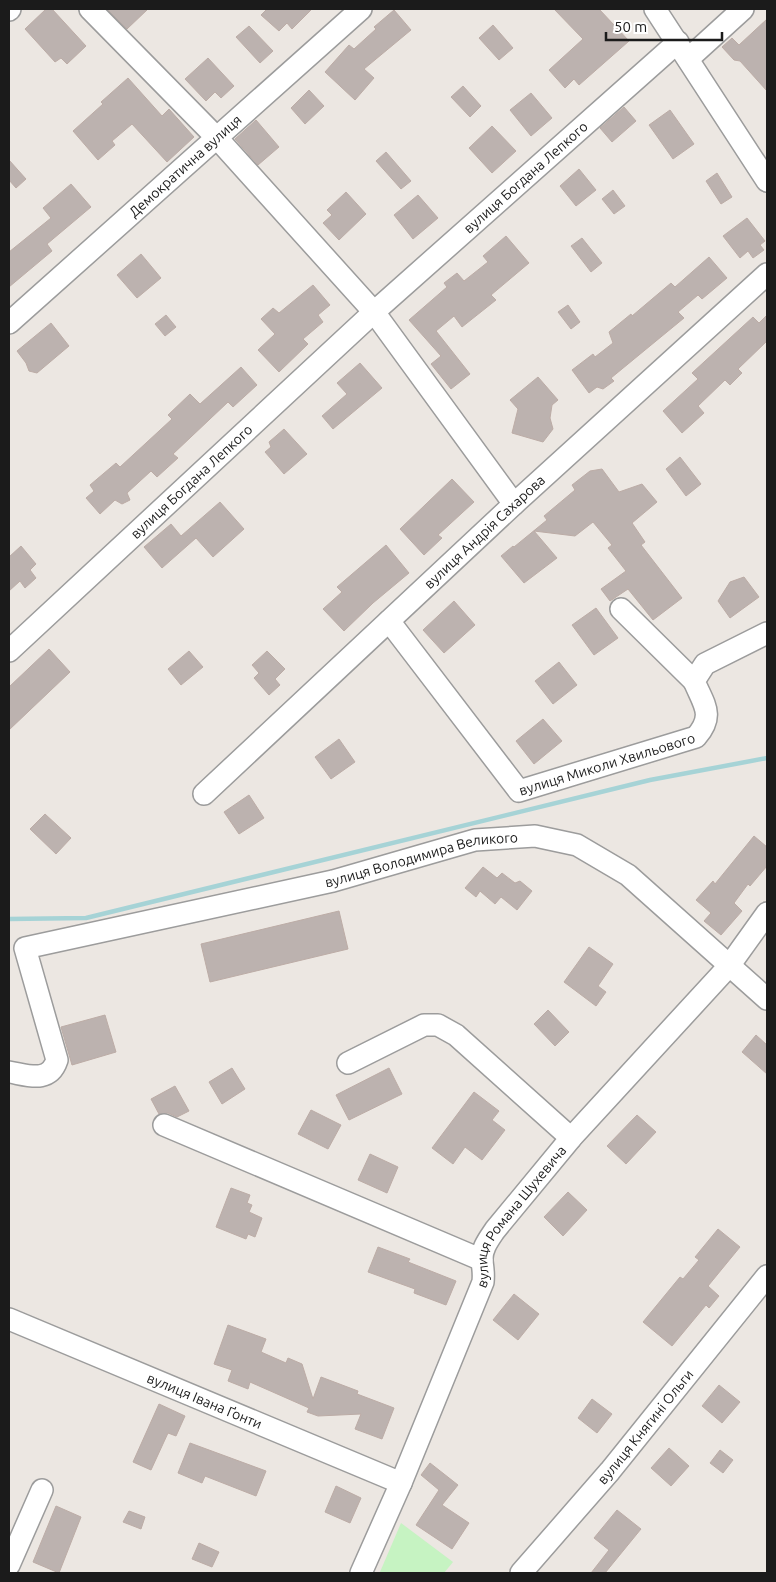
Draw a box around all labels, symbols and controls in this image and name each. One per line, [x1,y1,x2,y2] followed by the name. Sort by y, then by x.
[606,10,722,42] scale bar
[614,18,647,35] text: 50 m
[126,112,245,220] street label: Демократична вулиця
[460,118,591,236] street label: вулиця Богдана Лепкого
[127,421,256,542] street label: вулиця Богдана Лепкого
[421,472,548,592] street label: вулиця Андрія Сахарова
[517,730,697,799] street label: вулиця Миколи Хвильового
[323,829,518,891] street label: вулиця Володимира Великого
[474,1142,569,1290] street label: вулиця Романа Шухевича
[594,1366,697,1487] street label: вулиця Княгині Ольги
[145,1370,265,1432] street label: вулиця Івана Ґонти

